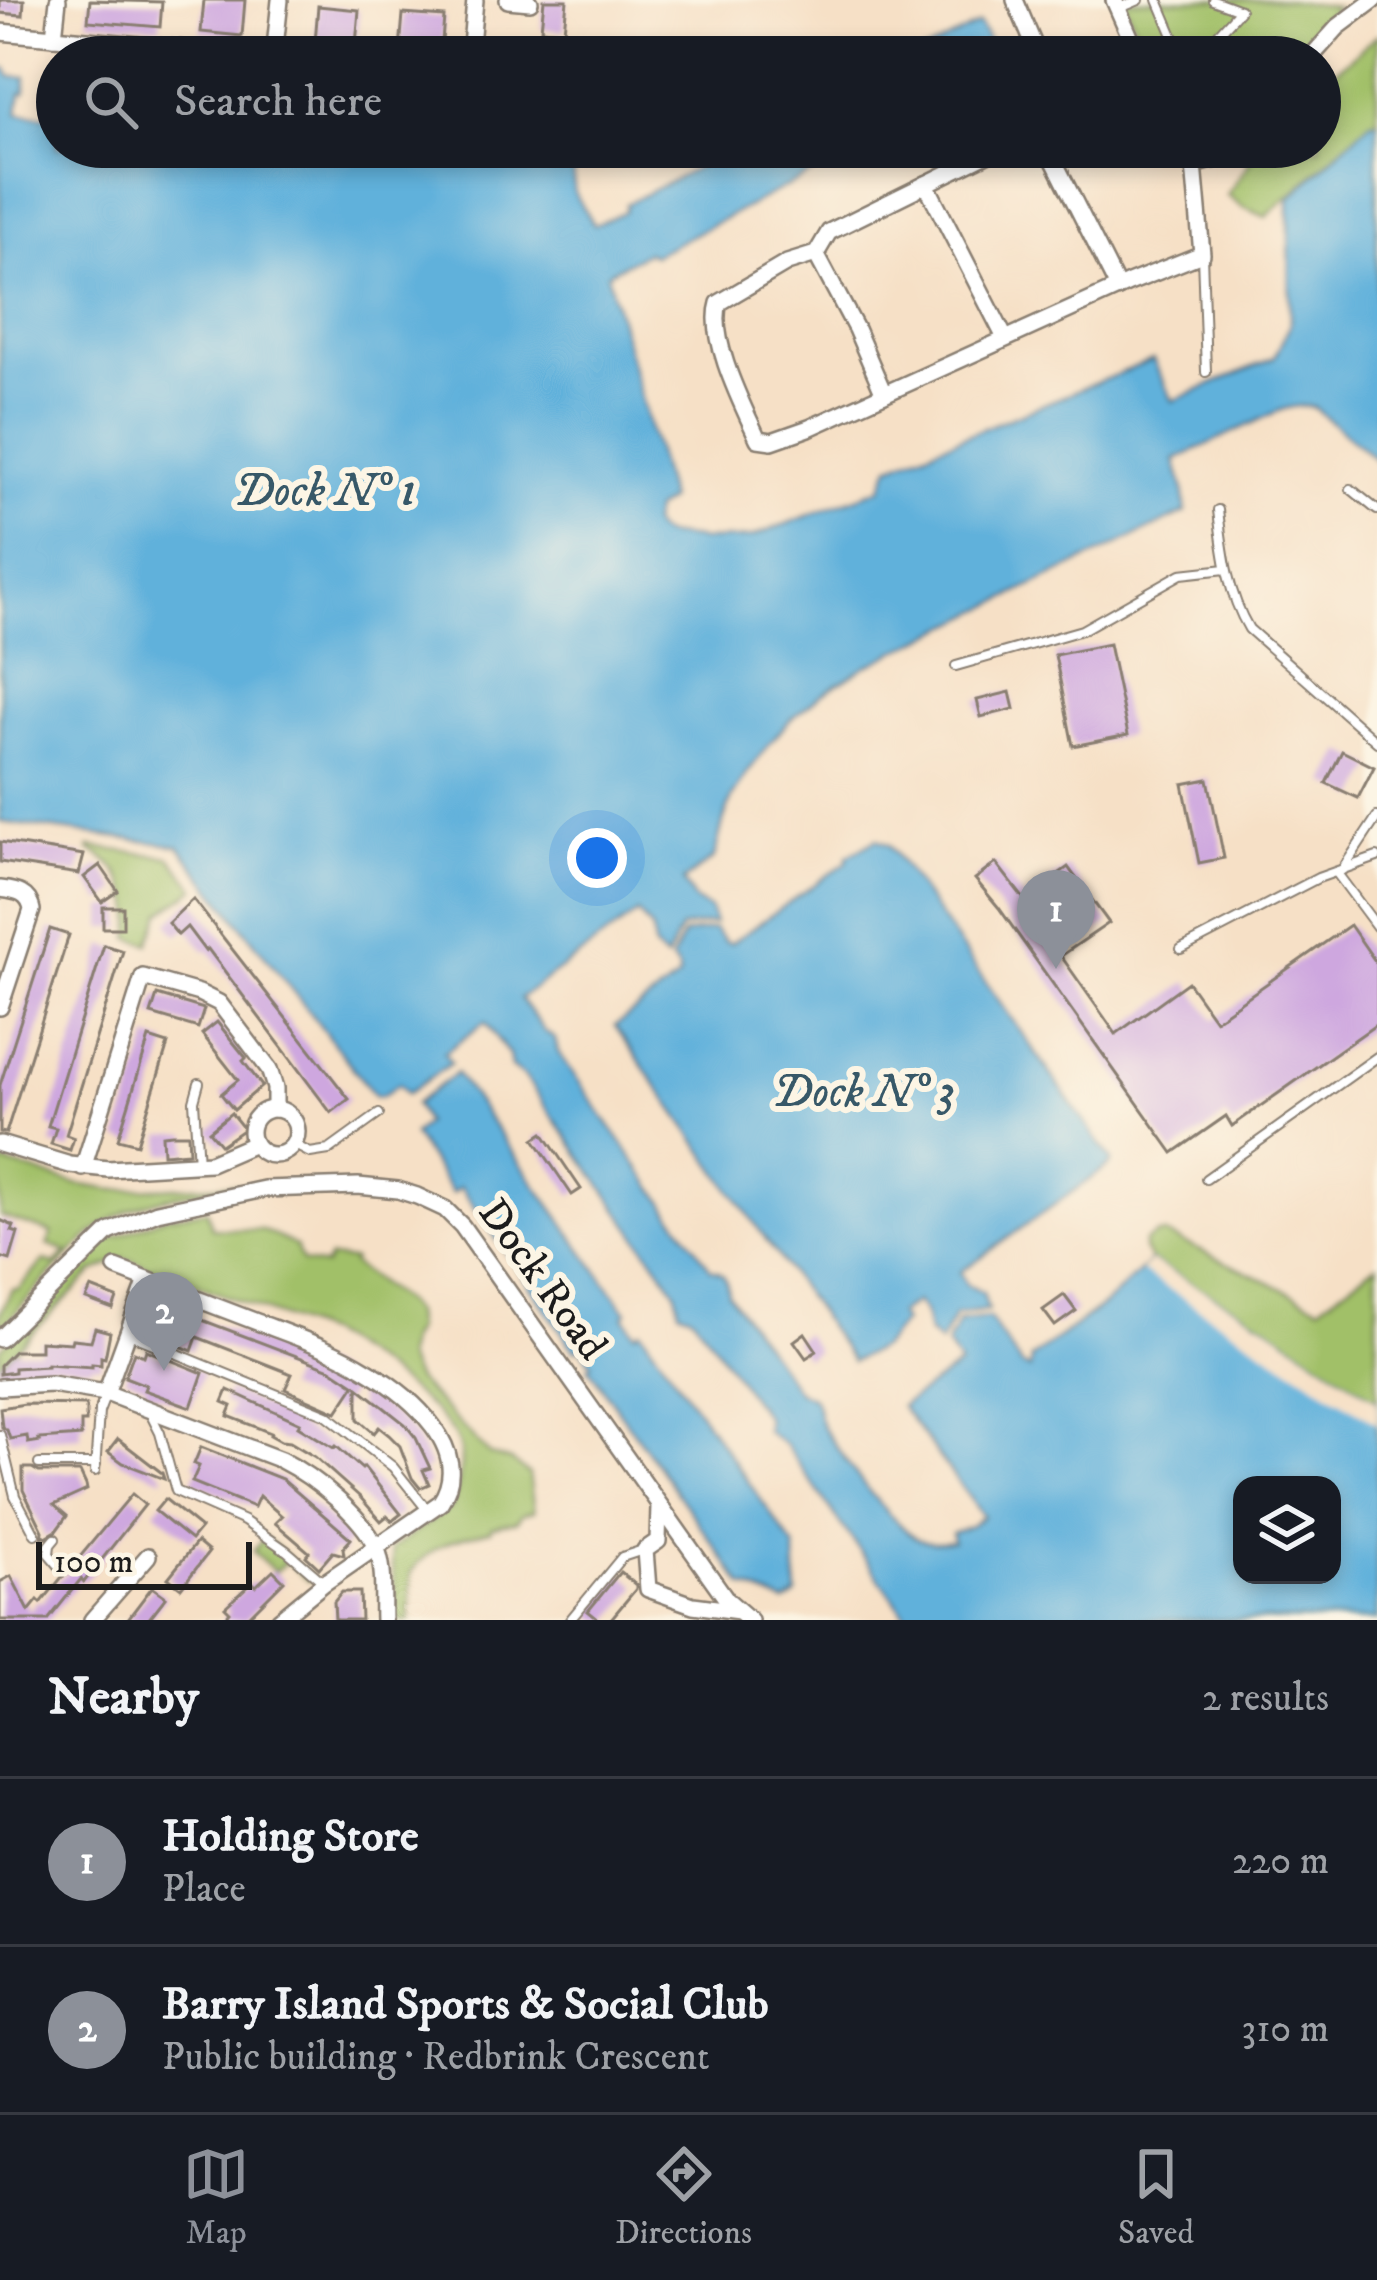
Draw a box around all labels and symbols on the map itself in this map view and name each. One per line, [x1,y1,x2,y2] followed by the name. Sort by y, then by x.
[234,464,416,520] water label: Dock Nº 1
[567,828,627,888] your location
[1017,870,1095,969] pin: 1
[773,1065,955,1121] water label: Dock Nº 3
[466,1189,618,1371] street label: Dock Road
[125,1272,203,1371] pin: 2
[36,1536,252,1589] scale bar

